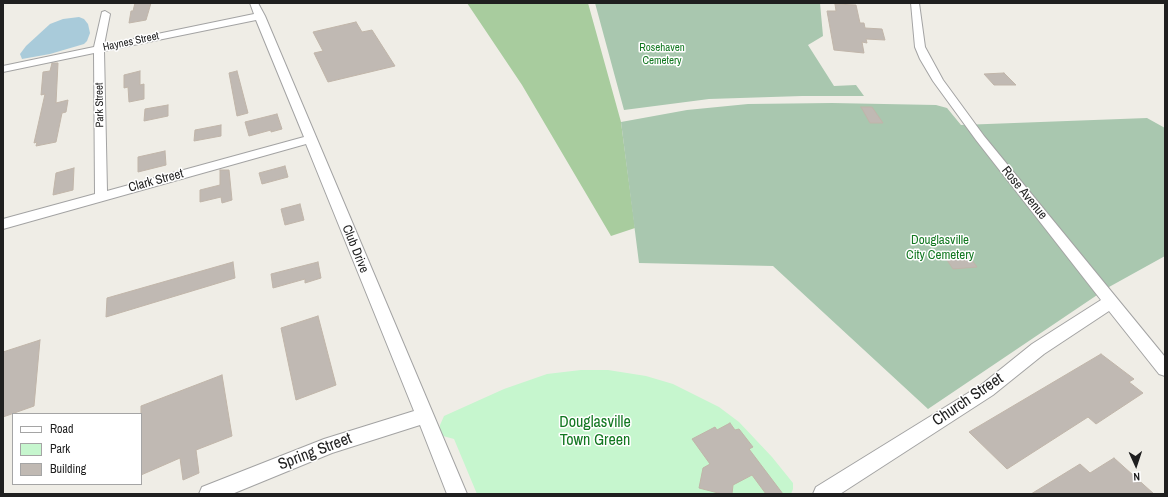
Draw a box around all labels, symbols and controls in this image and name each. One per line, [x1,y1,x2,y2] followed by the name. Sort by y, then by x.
[102,30,160,54] street label: Haynes Street
[639,41,685,67] park label: Rosehaven Cemetery
[93,82,107,128] street label: Park Street
[998,163,1050,223] street label: Rose Avenue
[127,166,185,196] street label: Clark Street
[338,223,372,275] street label: Club Drive
[906,233,974,264] park label: Douglasville City Cemetery
[929,369,1007,431] street label: Church Street
[12,413,142,485] legend
[559,413,631,451] park label: Douglasville Town Green
[50,421,74,437] text: Road
[275,429,355,475] street label: Spring Street
[50,441,70,457] text: Park
[1116,445,1156,485] north arrow
[50,461,86,477] text: Building
[1133,470,1140,484] text: N

